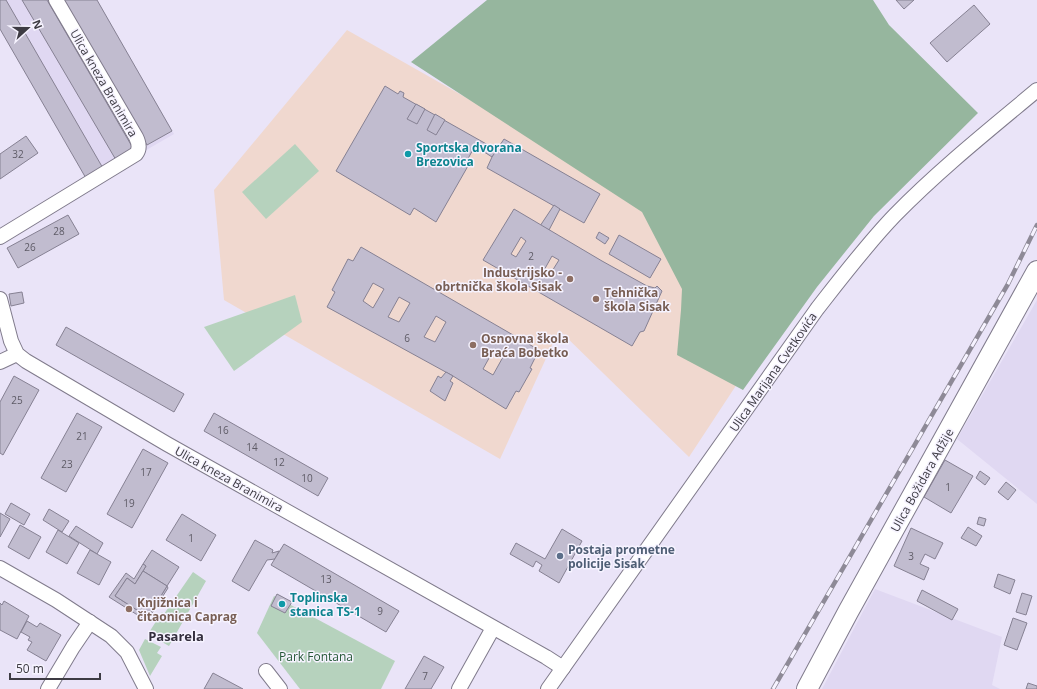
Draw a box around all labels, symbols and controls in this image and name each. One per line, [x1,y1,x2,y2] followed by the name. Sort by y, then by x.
[8,8,48,48] north arrow
[29,17,46,31] text: N
[66,26,142,140] street label: Ulica kneza Branimira
[416,139,522,170] place label: Sportska dvorana Brezovica
[12,147,24,161] house number: 32
[403,149,413,159] marker: Sportska dvorana Brezovica
[53,224,65,238] house number: 28
[24,240,36,254] house number: 26
[528,249,534,263] house number: 2
[435,264,563,295] place label: Industrijsko - obrtnička škola Sisak
[565,274,575,284] marker: Industrijsko - obrtnička škola Sisak
[604,284,670,315] place label: Tehnička škola Sisak
[591,294,601,304] marker: Tehnička škola Sisak
[725,309,821,435] street label: Ulica Marijana Cvetkovića
[481,330,569,361] place label: Osnovna škola Braća Bobetko
[404,331,410,345] house number: 6
[468,340,478,350] marker: Osnovna škola Braća Bobetko
[11,393,23,407] house number: 25
[217,423,229,437] house number: 16
[886,425,958,535] street label: Ulica Božidara Adžije
[76,429,88,443] house number: 21
[246,440,258,454] house number: 14
[172,442,286,516] street label: Ulica kneza Branimira
[273,455,285,469] house number: 12
[61,457,73,471] house number: 23
[140,465,152,479] house number: 17
[301,471,313,485] house number: 10
[945,480,951,494] house number: 1
[123,496,135,510] house number: 19
[188,531,194,545] house number: 1
[568,541,675,572] place label: Postaja prometne policije Sisak
[908,549,914,563] house number: 3
[555,551,565,561] marker: Postaja prometne policije Sisak
[320,572,332,586] house number: 13
[290,589,361,620] place label: Toplinska stanica TS-1
[137,594,237,625] place label: Knjižnica i čitaonica Caprag
[277,599,287,609] marker: Toplinska stanica TS-1
[124,604,134,614] marker: Knjižnica i čitaonica Caprag
[377,604,383,618] house number: 9
[148,627,204,645] district label: Pasarela
[279,648,353,665] park label: Park Fontana
[10,655,100,681] scale bar
[16,660,44,677] text: 50 m
[422,669,428,683] house number: 7

